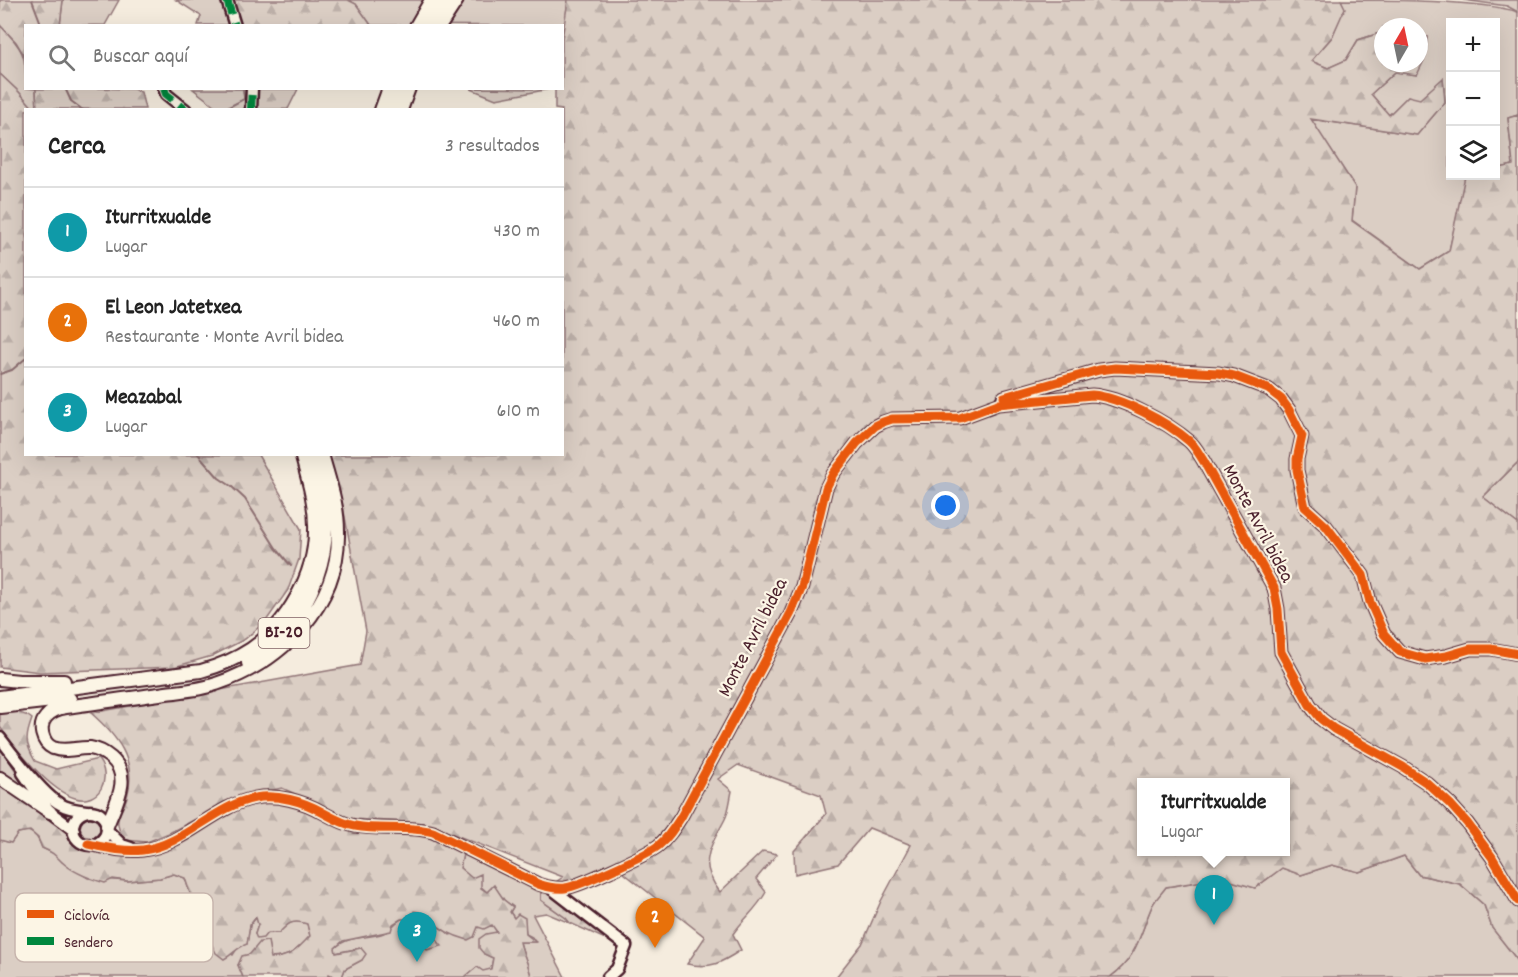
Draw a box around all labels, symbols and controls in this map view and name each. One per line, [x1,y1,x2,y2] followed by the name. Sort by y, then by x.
[1374,18,1428,72] north arrow
[1446,18,1500,180] map controls
[1446,18,1500,72] button: +
[24,24,564,90] search box
[45,41,78,74] icon: search
[93,42,188,73] text: Buscar aquí
[1446,72,1500,126] button: −
[1446,126,1500,180] button: layers
[48,129,105,166] text: Cerca
[445,133,540,161] text: 3 resultados
[105,203,211,234] text: Iturritxualde
[65,218,70,246] text: 1
[494,218,540,246] text: 430 m
[105,234,147,262] text: Lugar
[105,293,241,324] text: El Leon Jatetxea
[63,308,72,336] text: 2
[493,308,540,336] text: 460 m
[105,324,343,352] text: Restaurante · Monte Avril bidea
[105,383,182,414] text: Meazabal
[63,398,72,426] text: 3
[497,398,540,426] text: 610 m
[105,414,147,442] text: Lugar
[1214,460,1300,589] street label: Monte Avril bidea
[931,491,960,520] your location
[712,573,796,702] street label: Monte Avril bidea
[258,618,310,648] road number: BI-20
[1137,778,1290,856] popup
[1160,788,1267,819] text: Iturritxualde
[1160,819,1203,847] text: Lugar
[1194,876,1234,925] pin: 1
[15,893,213,962] legend
[636,898,674,948] pin: 2
[64,905,110,928] text: Ciclovía
[398,912,436,962] pin: 3
[64,932,113,955] text: Sendero

